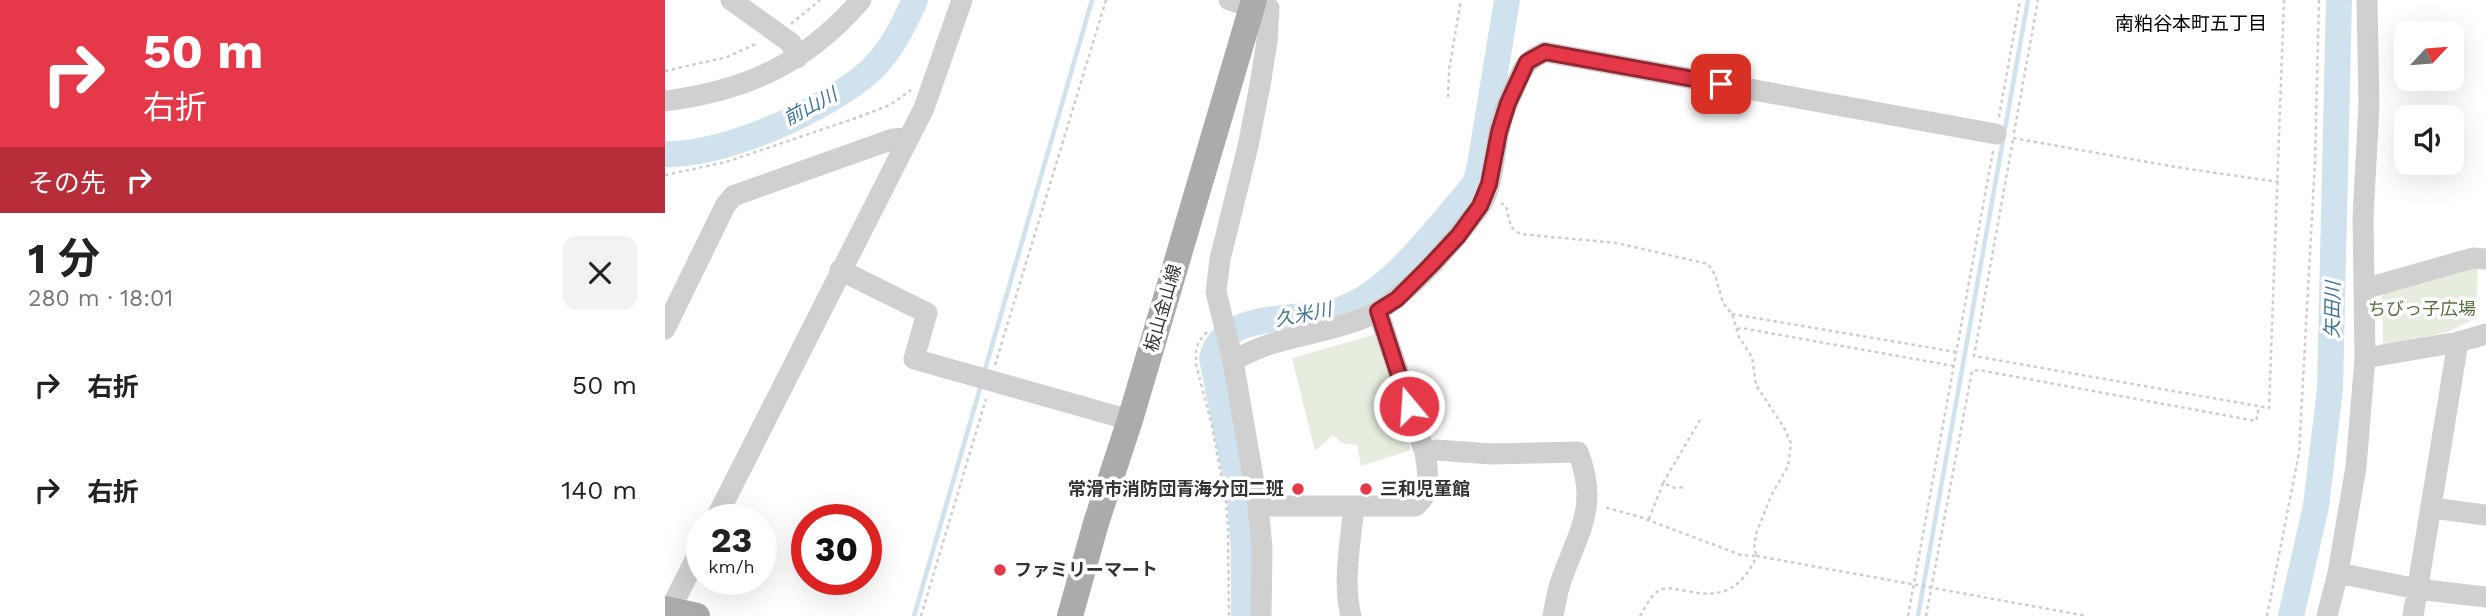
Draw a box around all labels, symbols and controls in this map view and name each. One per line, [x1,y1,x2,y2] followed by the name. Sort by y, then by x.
[2115,12,2267,35] district label: 南粕谷本町五丁目
[2394,21,2464,91] north arrow
[2394,21,2464,175] map controls
[143,22,263,80] text: 50 m
[28,28,119,119] icon: right
[1691,54,1751,114] pin
[1702,65,1740,103] icon: arrive
[780,82,843,130] water label: 前山川
[143,88,207,126] text: 右折
[2394,105,2464,175] button: sound
[120,161,158,199] icon: right
[28,168,106,198] text: その先
[28,234,100,283] text: 1 分
[563,236,637,310] button: close
[1140,262,1185,354] street label: 板山金山線
[2321,279,2345,339] water label: 矢田川
[28,285,173,312] text: 280 m · 18:01
[1273,297,1335,331] water label: 久米川
[2368,298,2476,319] park label: ちびっ子広場
[28,366,66,404] icon: right
[1372,369,1446,443] position arrow
[572,370,637,400] text: 50 m
[87,372,139,402] text: 右折
[28,471,66,509] icon: right
[561,475,637,505] text: 140 m
[87,477,139,507] text: 右折
[1068,478,1284,499] place label: 常滑市消防団青海分団二班
[1380,478,1470,499] place label: 三和児童館
[1290,481,1306,497] marker: 常滑市消防団青海分団二班
[1358,481,1374,497] marker: 三和児童館
[791,504,882,595] speed limit sign: 30
[711,519,752,561] text: 23
[708,556,755,577] text: km/h
[1014,559,1158,580] place label: ファミリーマート
[992,562,1008,578] marker: ファミリーマート

